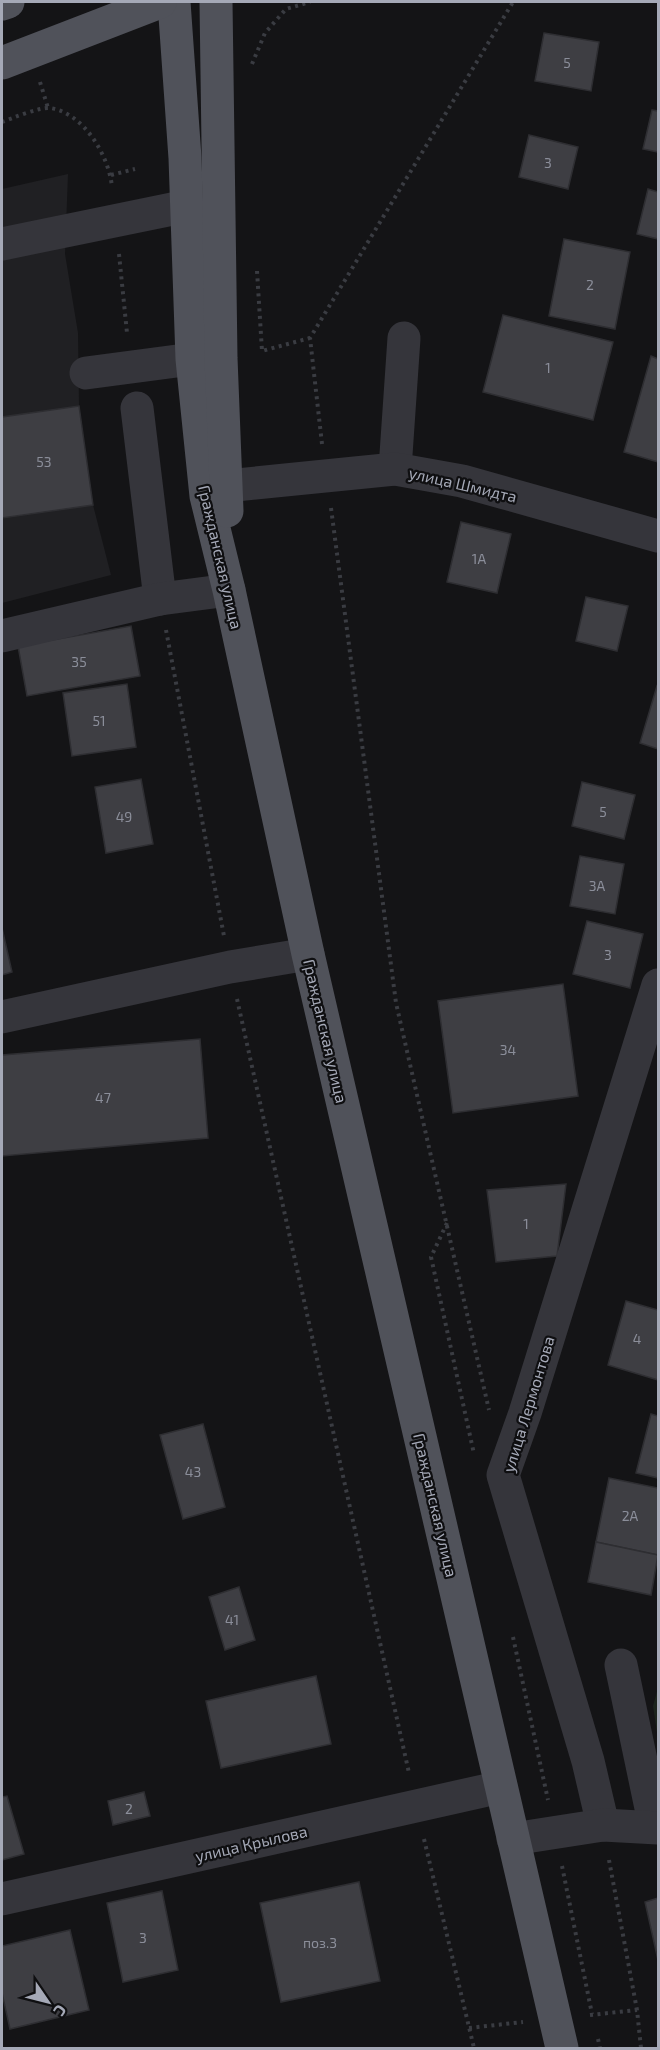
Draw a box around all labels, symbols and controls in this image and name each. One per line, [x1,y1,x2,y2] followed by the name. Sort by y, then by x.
[563,54,571,71] house number: 5
[544,154,552,171] house number: 3
[586,276,594,293] house number: 2
[545,359,551,376] house number: 1
[36,453,52,470] house number: 53
[407,462,519,507] street label: улица Шмидта
[194,483,247,631] street label: Гражданская улица
[472,550,486,567] house number: 1А
[71,653,87,670] house number: 35
[92,712,106,729] house number: 51
[599,803,607,820] house number: 5
[116,808,132,825] house number: 49
[589,877,606,894] house number: 3А
[604,946,612,963] house number: 3
[299,957,352,1105] street label: Гражданская улица
[500,1041,516,1058] house number: 34
[95,1089,111,1106] house number: 47
[523,1215,529,1232] house number: 1
[633,1330,641,1347] house number: 4
[498,1334,559,1475] street label: улица Лермонтова
[409,1431,462,1579] street label: Гражданская улица
[185,1463,201,1480] house number: 43
[622,1507,639,1524] house number: 2А
[225,1611,239,1628] house number: 41
[125,1800,133,1817] house number: 2
[193,1821,309,1866] street label: улица Крылова
[139,1929,147,1946] house number: 3
[303,1934,337,1951] house number: поз.3
[18,1972,78,2032] north arrow
[50,2002,71,2020] text: С

